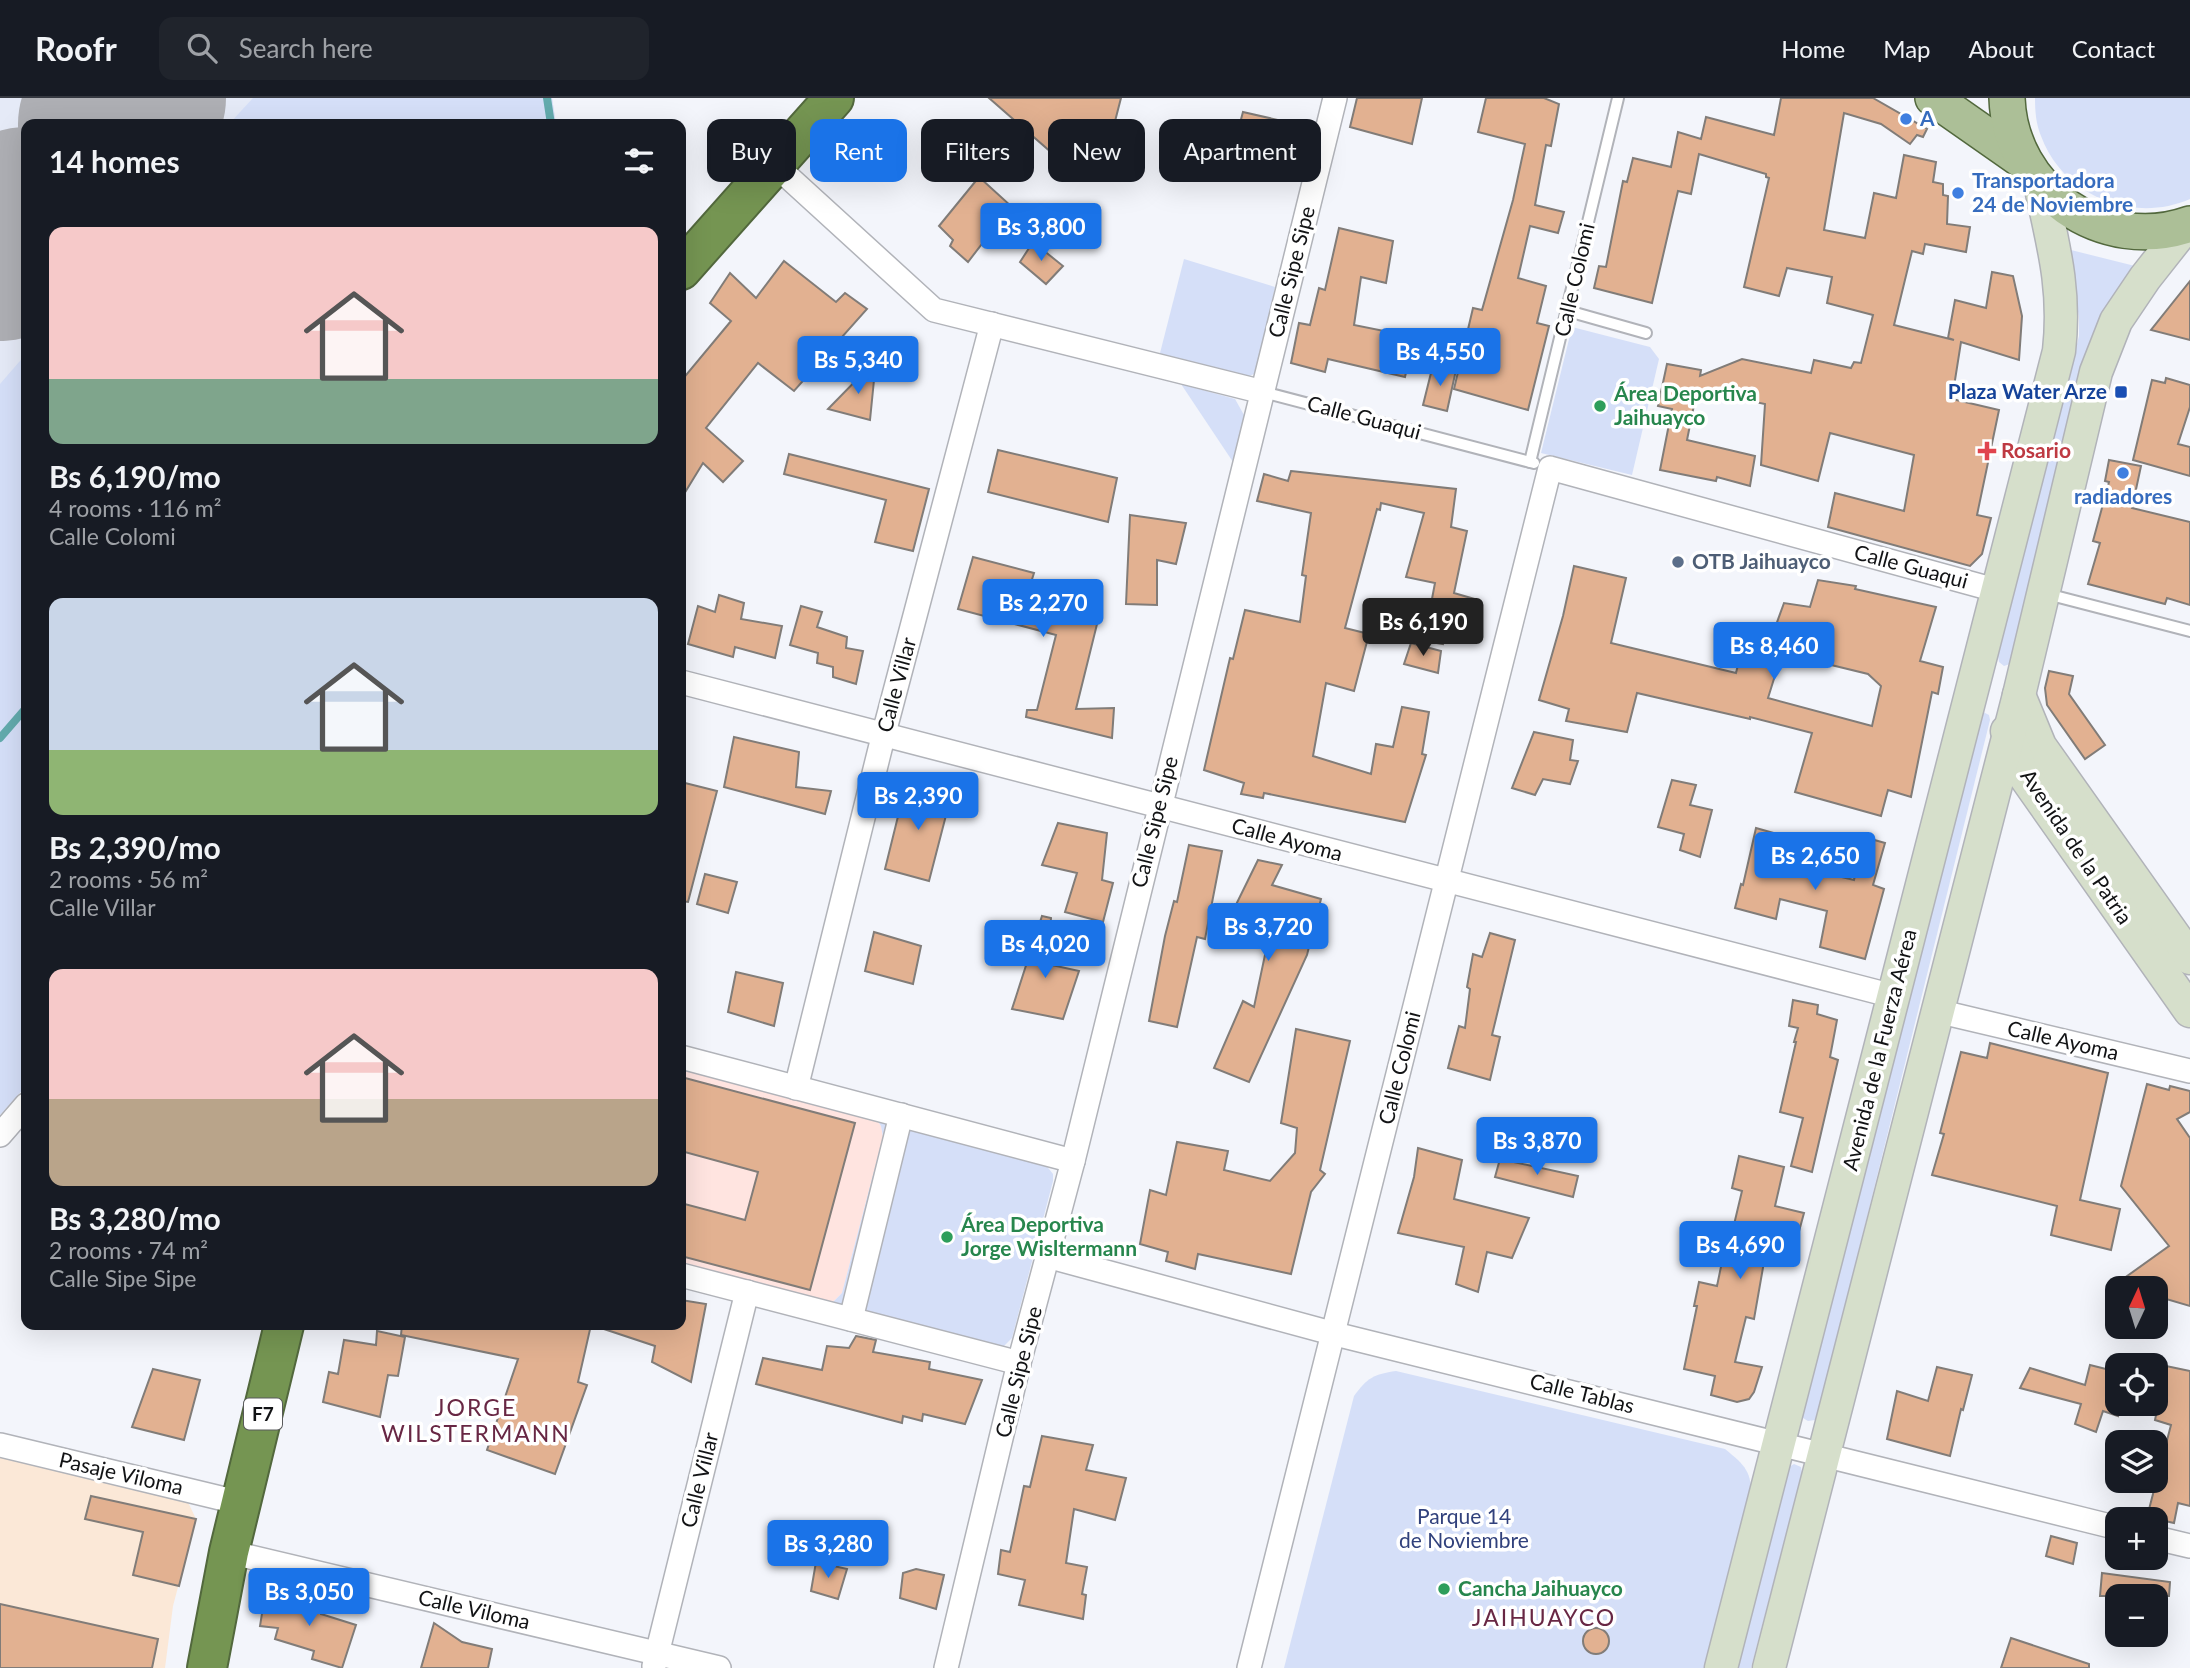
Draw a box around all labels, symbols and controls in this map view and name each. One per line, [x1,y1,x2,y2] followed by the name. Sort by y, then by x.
[159,17,649,80] search box
[35,28,117,68] text: Roofr
[183,29,221,67] icon: search
[239,32,373,64] text: Search here
[1781,34,1845,63] text: Home
[1883,34,1931,63] text: Map
[1969,34,2034,63] text: About
[2072,34,2155,63] text: Contact
[1919,105,1935,130] place label: A
[1898,111,1914,127] marker: A
[707,119,796,182] chip: Buy
[810,119,907,182] chip: Rent
[921,119,1034,182] chip: Filters
[1048,119,1145,182] chip: New
[1159,119,1321,182] chip: Apartment
[620,142,658,180] icon: filters
[49,143,180,179] text: 14 homes
[1972,167,2133,216] place label: Transportadora 24 de Noviembre
[1950,185,1966,201] marker: Transportadora 24 de Noviembre
[1262,203,1319,340] street label: Calle Sipe Sipe
[969,204,1113,263] pin: Bs 3,800
[996,212,1086,240] text: Bs 3,800
[1548,220,1599,339] street label: Calle Colomi
[291,273,417,399] icon: home
[1368,328,1512,388] pin: Bs 4,550
[786,336,930,396] pin: Bs 5,340
[1395,337,1485,365] text: Bs 4,550
[813,345,903,373] text: Bs 5,340
[1948,378,2107,403] place label: Plaza Water Arze
[1613,380,1757,429] place label: Área Deportiva Jaihuayco
[2113,384,2129,400] marker: Plaza Water Arze
[1305,389,1424,444] street label: Calle Guaqui
[1592,398,1608,414] marker: Área Deportiva Jaihuayco
[2001,437,2071,462] place label: Rosario
[1979,443,1995,459] marker: Rosario
[49,458,221,494] text: Bs 6,190/mo
[2115,465,2131,481] marker: radiadores
[2074,483,2172,508] place label: radiadores
[49,494,221,522] text: 4 rooms · 116 m²
[49,522,176,550] text: Calle Colomi
[1852,538,1971,593] street label: Calle Guaqui
[1692,548,1831,573] place label: OTB Jaihuayco
[1670,554,1686,570] marker: OTB Jaihuayco
[971,580,1115,639] pin: Bs 2,270
[998,588,1088,616] text: Bs 2,270
[1351,598,1495,658] pin: Bs 6,190
[1378,607,1468,635] text: Bs 6,190
[1702,622,1846,682] pin: Bs 8,460
[1729,631,1819,659] text: Bs 8,460
[871,634,920,735] street label: Calle Villar
[291,644,417,770] icon: home
[1125,753,1182,890] street label: Calle Sipe Sipe
[2016,764,2138,928] street label: Avenida de la Patria
[846,772,990,832] pin: Bs 2,390
[873,781,963,809] text: Bs 2,390
[1229,812,1346,865] street label: Calle Ayoma
[49,829,221,865] text: Bs 2,390/mo
[1743,832,1887,892] pin: Bs 2,650
[1770,841,1860,869] text: Bs 2,650
[49,865,208,893] text: 2 rooms · 56 m²
[49,893,156,921] text: Calle Villar
[1196,904,1340,963] pin: Bs 3,720
[1223,912,1313,940] text: Bs 3,720
[973,920,1117,980] pin: Bs 4,020
[1836,926,1921,1173] street label: Avenida de la Fuerza Aérea
[1000,929,1090,957] text: Bs 4,020
[1372,1008,1425,1127] street label: Calle Colomi
[291,1015,417,1141] icon: home
[2005,1015,2122,1064] street label: Calle Ayoma
[1465,1118,1609,1177] pin: Bs 3,870
[1492,1126,1582,1154] text: Bs 3,870
[49,1200,221,1236] text: Bs 3,280/mo
[960,1211,1137,1260] place label: Área Deportiva Jorge Wisltermann
[1668,1222,1812,1281] pin: Bs 4,690
[939,1229,955,1245] marker: Área Deportiva Jorge Wisltermann
[1695,1230,1785,1258] text: Bs 4,690
[49,1236,208,1264] text: 2 rooms · 74 m²
[49,1264,196,1292] text: Calle Sipe Sipe
[2105,1276,2168,1339] north arrow
[2105,1276,2168,1647] map controls
[989,1303,1046,1440] street label: Calle Sipe Sipe
[2105,1353,2168,1416] button: locate
[1527,1367,1637,1418] street label: Calle Tablas
[381,1393,571,1447] district label: JORGE WILSTERMANN
[244,1398,282,1430] road number: F7
[675,1429,723,1530] street label: Calle Villar
[2105,1430,2168,1493] button: layers
[57,1446,186,1499] street label: Pasaje Viloma
[1399,1503,1529,1552] park label: Parque 14 de Noviembre
[2105,1507,2168,1570] button: +
[756,1520,900,1580] pin: Bs 3,280
[783,1529,873,1557] text: Bs 3,280
[237,1568,381,1628] pin: Bs 3,050
[1458,1575,1623,1600] place label: Cancha Jaihuayco
[264,1577,354,1605] text: Bs 3,050
[1436,1581,1452,1597] marker: Cancha Jaihuayco
[416,1584,533,1634] street label: Calle Viloma
[2105,1584,2168,1647] button: −
[1472,1603,1616,1631] district label: JAIHUAYCO

